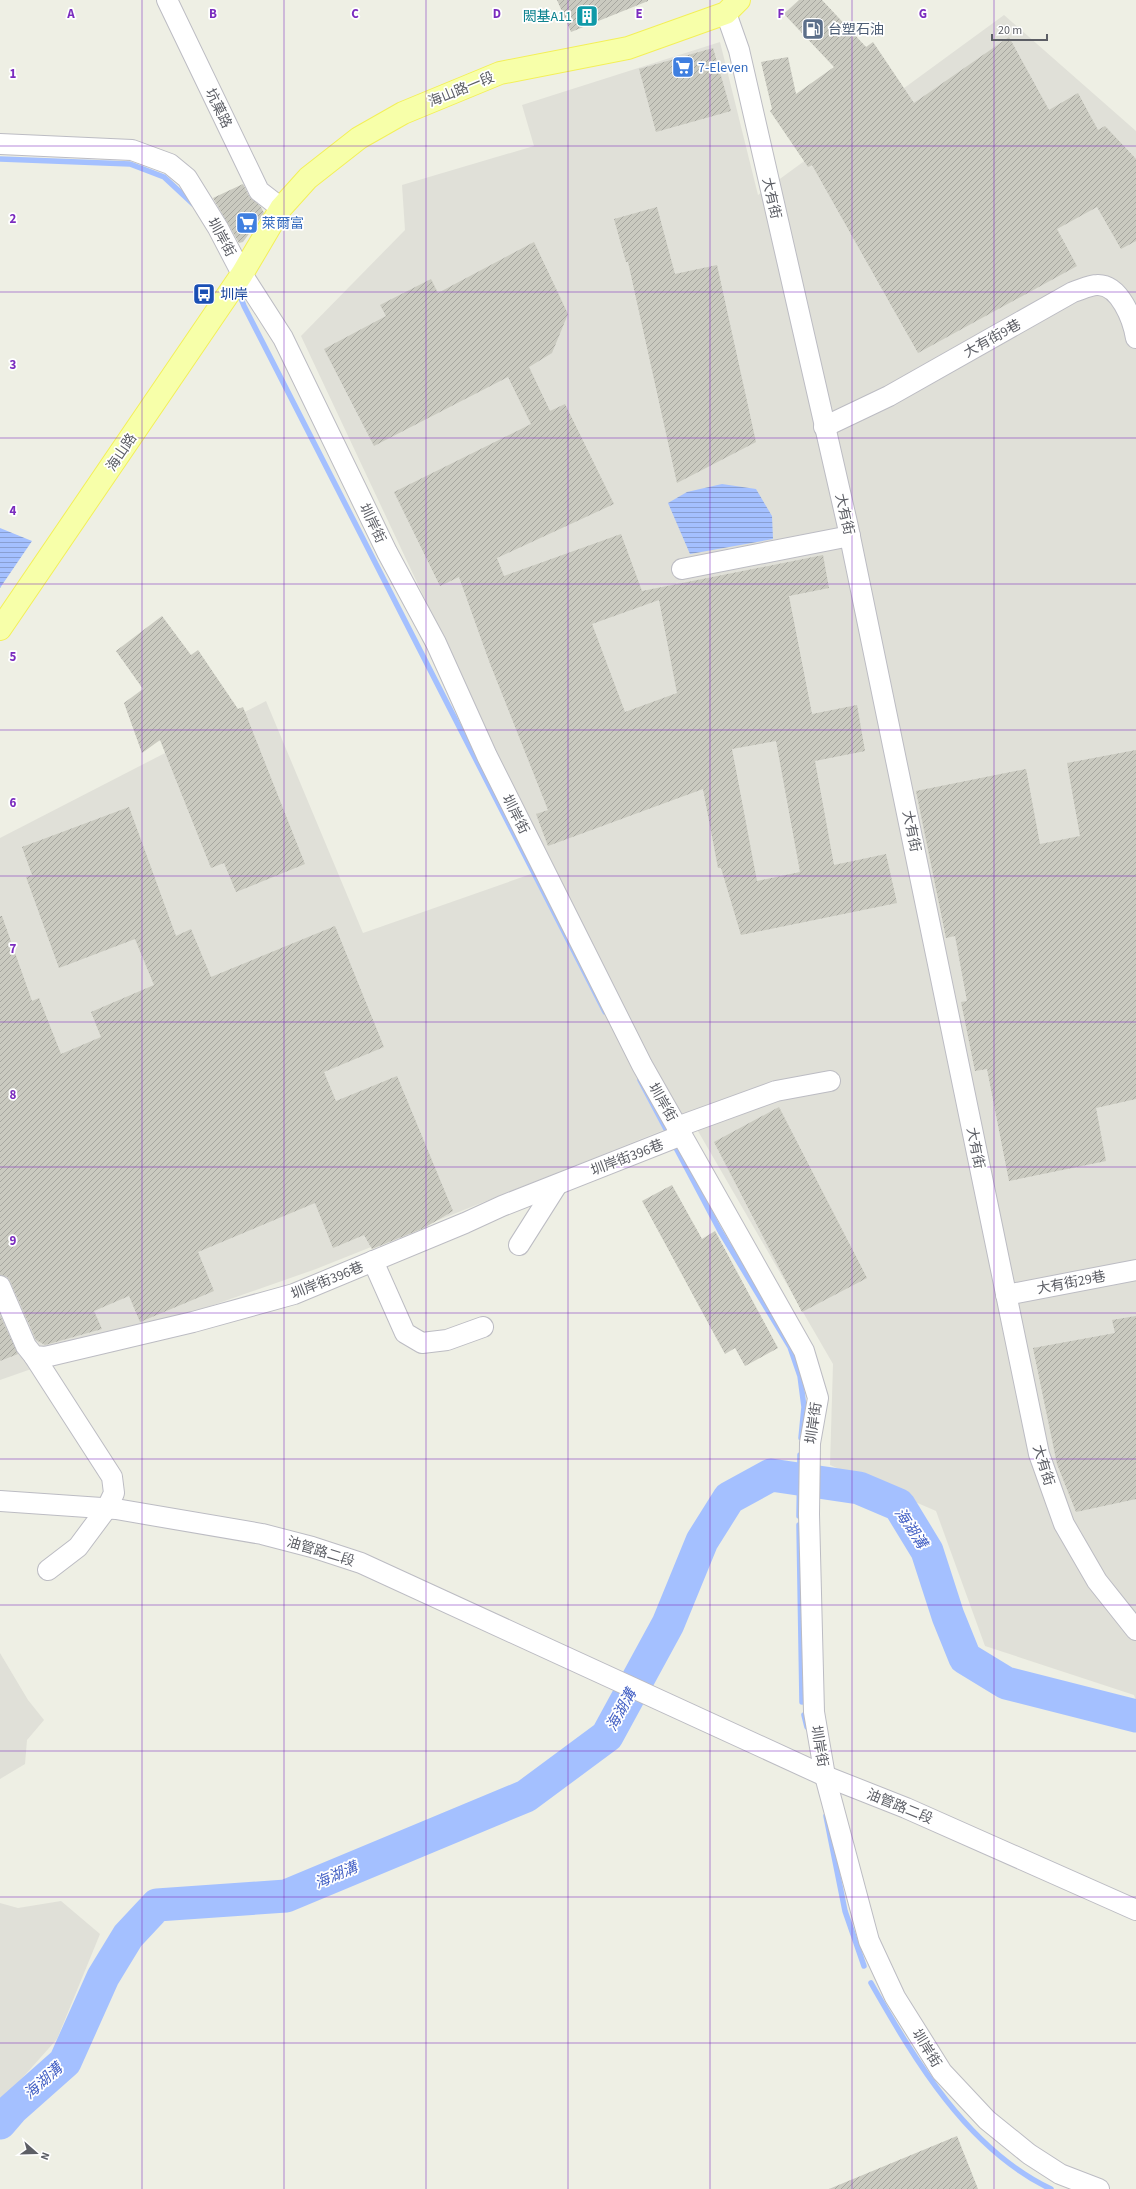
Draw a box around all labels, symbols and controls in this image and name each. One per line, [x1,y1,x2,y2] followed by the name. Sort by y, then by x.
[574,3,600,29] building icon: 閎基A11
[66,5,75,23] text: A
[209,5,217,23] text: B
[351,5,359,23] text: C
[493,5,501,23] text: D
[635,5,643,23] text: E
[778,5,785,23] text: F
[919,5,927,23] text: G
[522,7,572,27] place label: 閎基A11
[800,16,826,42] fuel station icon: 台塑石油
[992,16,1047,42] scale bar
[828,20,884,40] place label: 台塑石油
[998,22,1022,39] text: 20 m
[670,54,696,80] supermarket icon: 7-Eleven
[698,58,748,78] place label: 7-Eleven
[10,65,17,83] text: 1
[425,68,498,112] street label: 海山路一段
[200,85,236,132] street label: 坑菓路
[757,176,785,221] street label: 大有街
[10,210,17,228] text: 2
[234,210,260,236] supermarket icon: 萊爾富
[202,214,240,261] street label: 圳岸街
[262,214,304,234] place label: 萊爾富
[191,281,217,307] bus stop icon: 圳岸
[220,285,248,305] place label: 圳岸
[960,315,1025,363] street label: 大有街9巷
[10,356,17,374] text: 3
[102,430,142,476] street label: 海山路
[830,492,858,537] street label: 大有街
[354,500,390,547] street label: 圳岸街
[10,502,17,520] text: 4
[10,648,17,666] text: 5
[497,791,534,838] street label: 圳岸街
[10,794,17,812] text: 6
[897,809,925,854] street label: 大有街
[10,940,17,958] text: 7
[643,1079,681,1126] street label: 圳岸街
[10,1086,17,1104] text: 8
[961,1126,989,1171] street label: 大有街
[588,1135,667,1181] street label: 圳岸街396巷
[10,1232,17,1250] text: 9
[288,1257,367,1305] street label: 圳岸街396巷
[1035,1266,1107,1299] street label: 大有街29巷
[801,1401,827,1445] street label: 圳岸街
[1027,1442,1059,1488] street label: 大有街
[889,1504,933,1554] water label: 海湖溝
[284,1532,357,1572] street label: 油管路二段
[601,1684,642,1735] water label: 海湖溝
[806,1724,833,1769] street label: 圳岸街
[863,1785,936,1829] street label: 油管路二段
[311,1856,363,1894] water label: 海湖溝
[907,2025,946,2072] street label: 圳岸街
[20,2057,69,2104] water label: 海湖溝
[16,2133,56,2173] north arrow
[37,2150,53,2162] text: N

